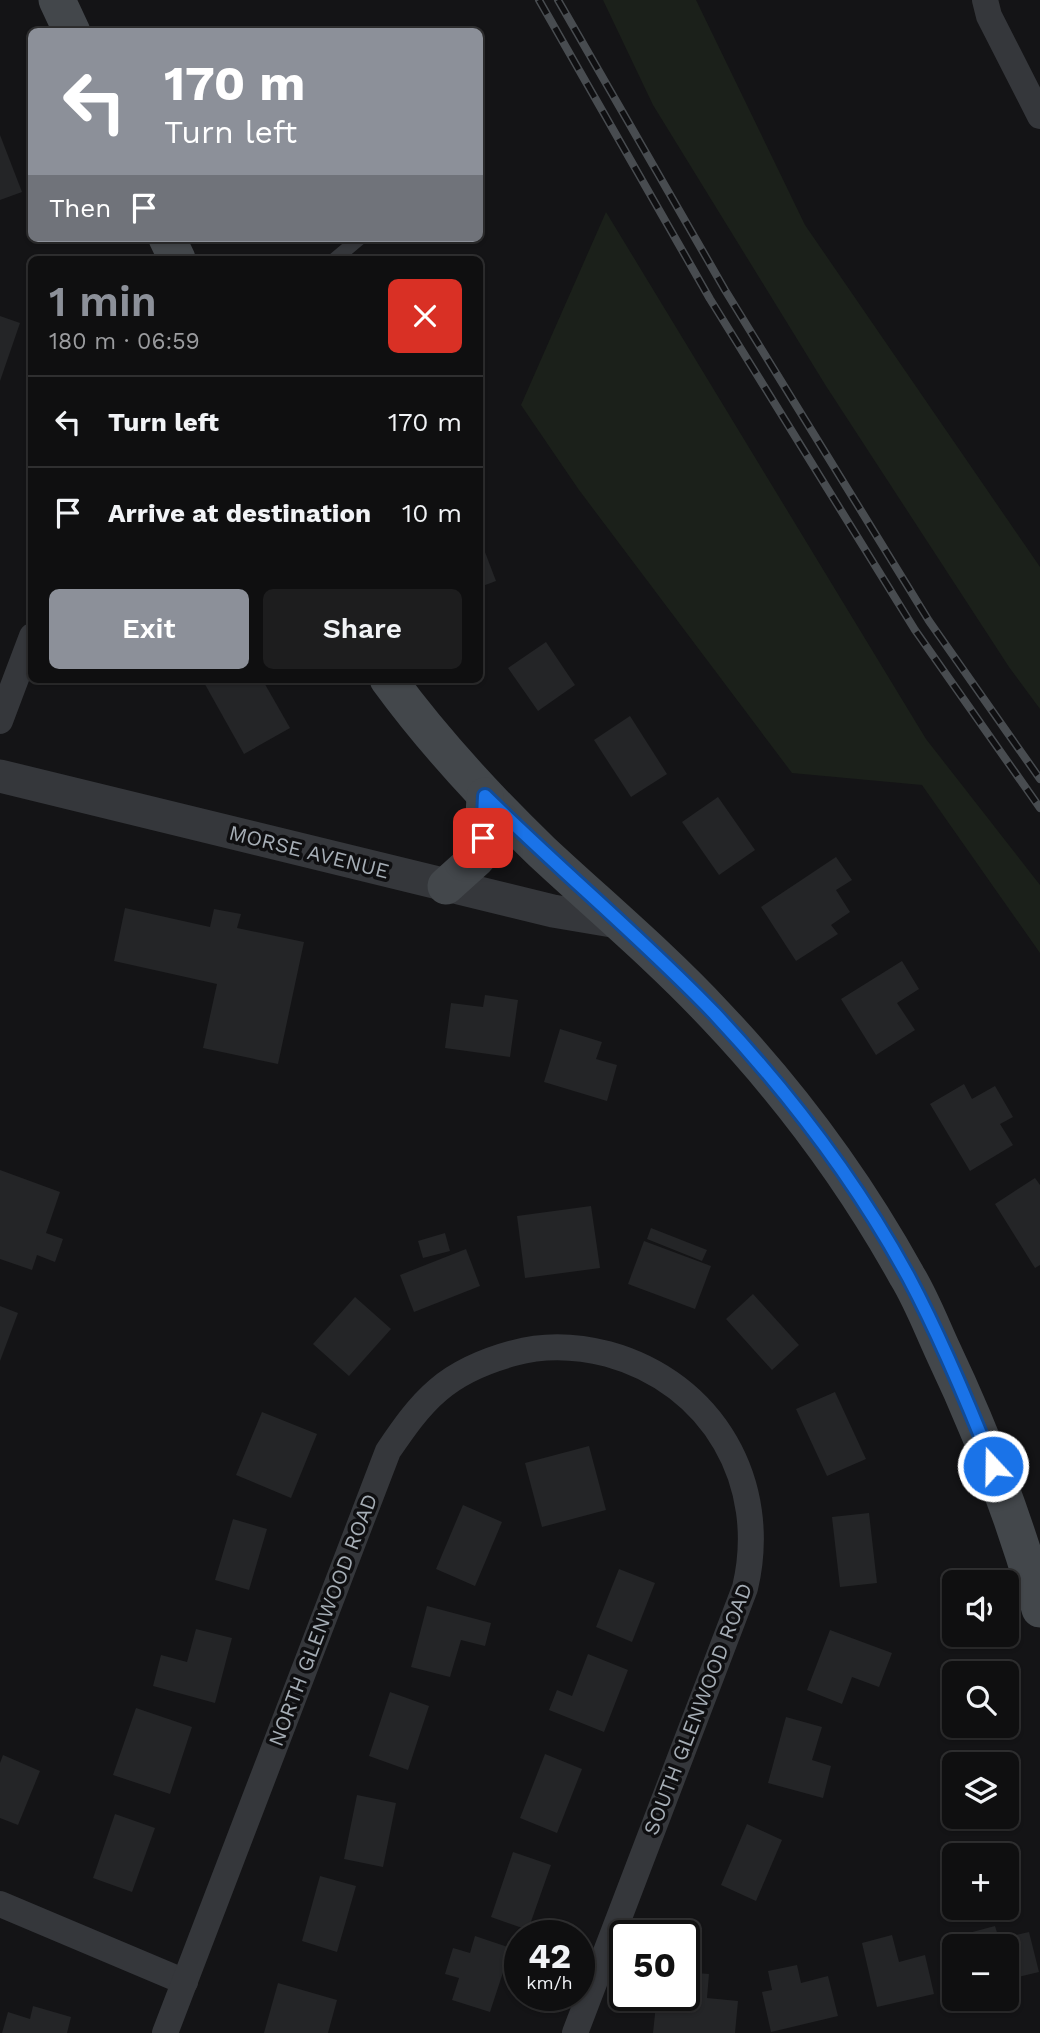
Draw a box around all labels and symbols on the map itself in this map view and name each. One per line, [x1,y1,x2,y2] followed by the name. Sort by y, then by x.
[453,808,513,868] pin
[226,820,392,883] street label: MORSE AVENUE
[956,1429,1030,1503] position arrow
[263,1490,382,1750] street label: NORTH GLENWOOD ROAD
[638,1579,757,1838] street label: SOUTH GLENWOOD ROAD
[609,1920,700,2011] speed limit sign: 50

